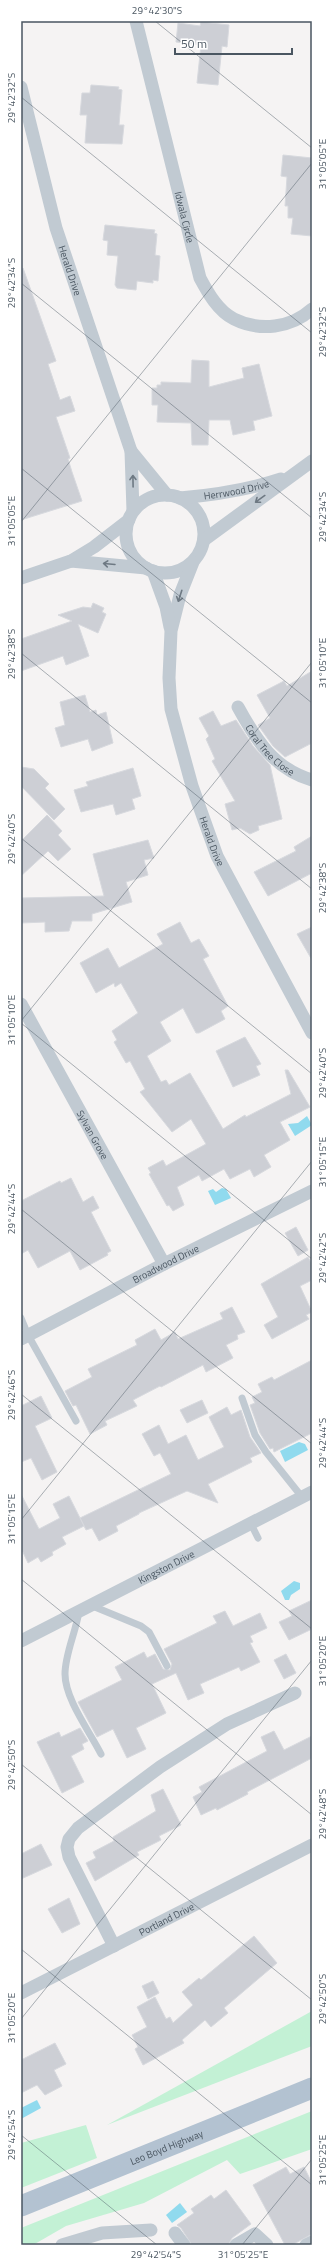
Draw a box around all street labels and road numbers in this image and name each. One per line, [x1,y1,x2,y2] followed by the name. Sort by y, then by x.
[171,190,198,244] street label: Idwala Circle
[54,244,85,298] street label: Herald Drive
[203,476,271,504] street label: Herrwood Drive
[241,721,297,779] street label: Coral Tree Close
[195,814,228,869] street label: Herald Drive
[73,1107,112,1162] street label: Sylvan Grove
[130,1241,202,1287] street label: Broadwood Drive
[136,1546,197,1588] street label: Kingston Drive
[136,1899,197,1940] street label: Portland Drive
[128,2126,206,2169] street label: Leo Boyd Highway

